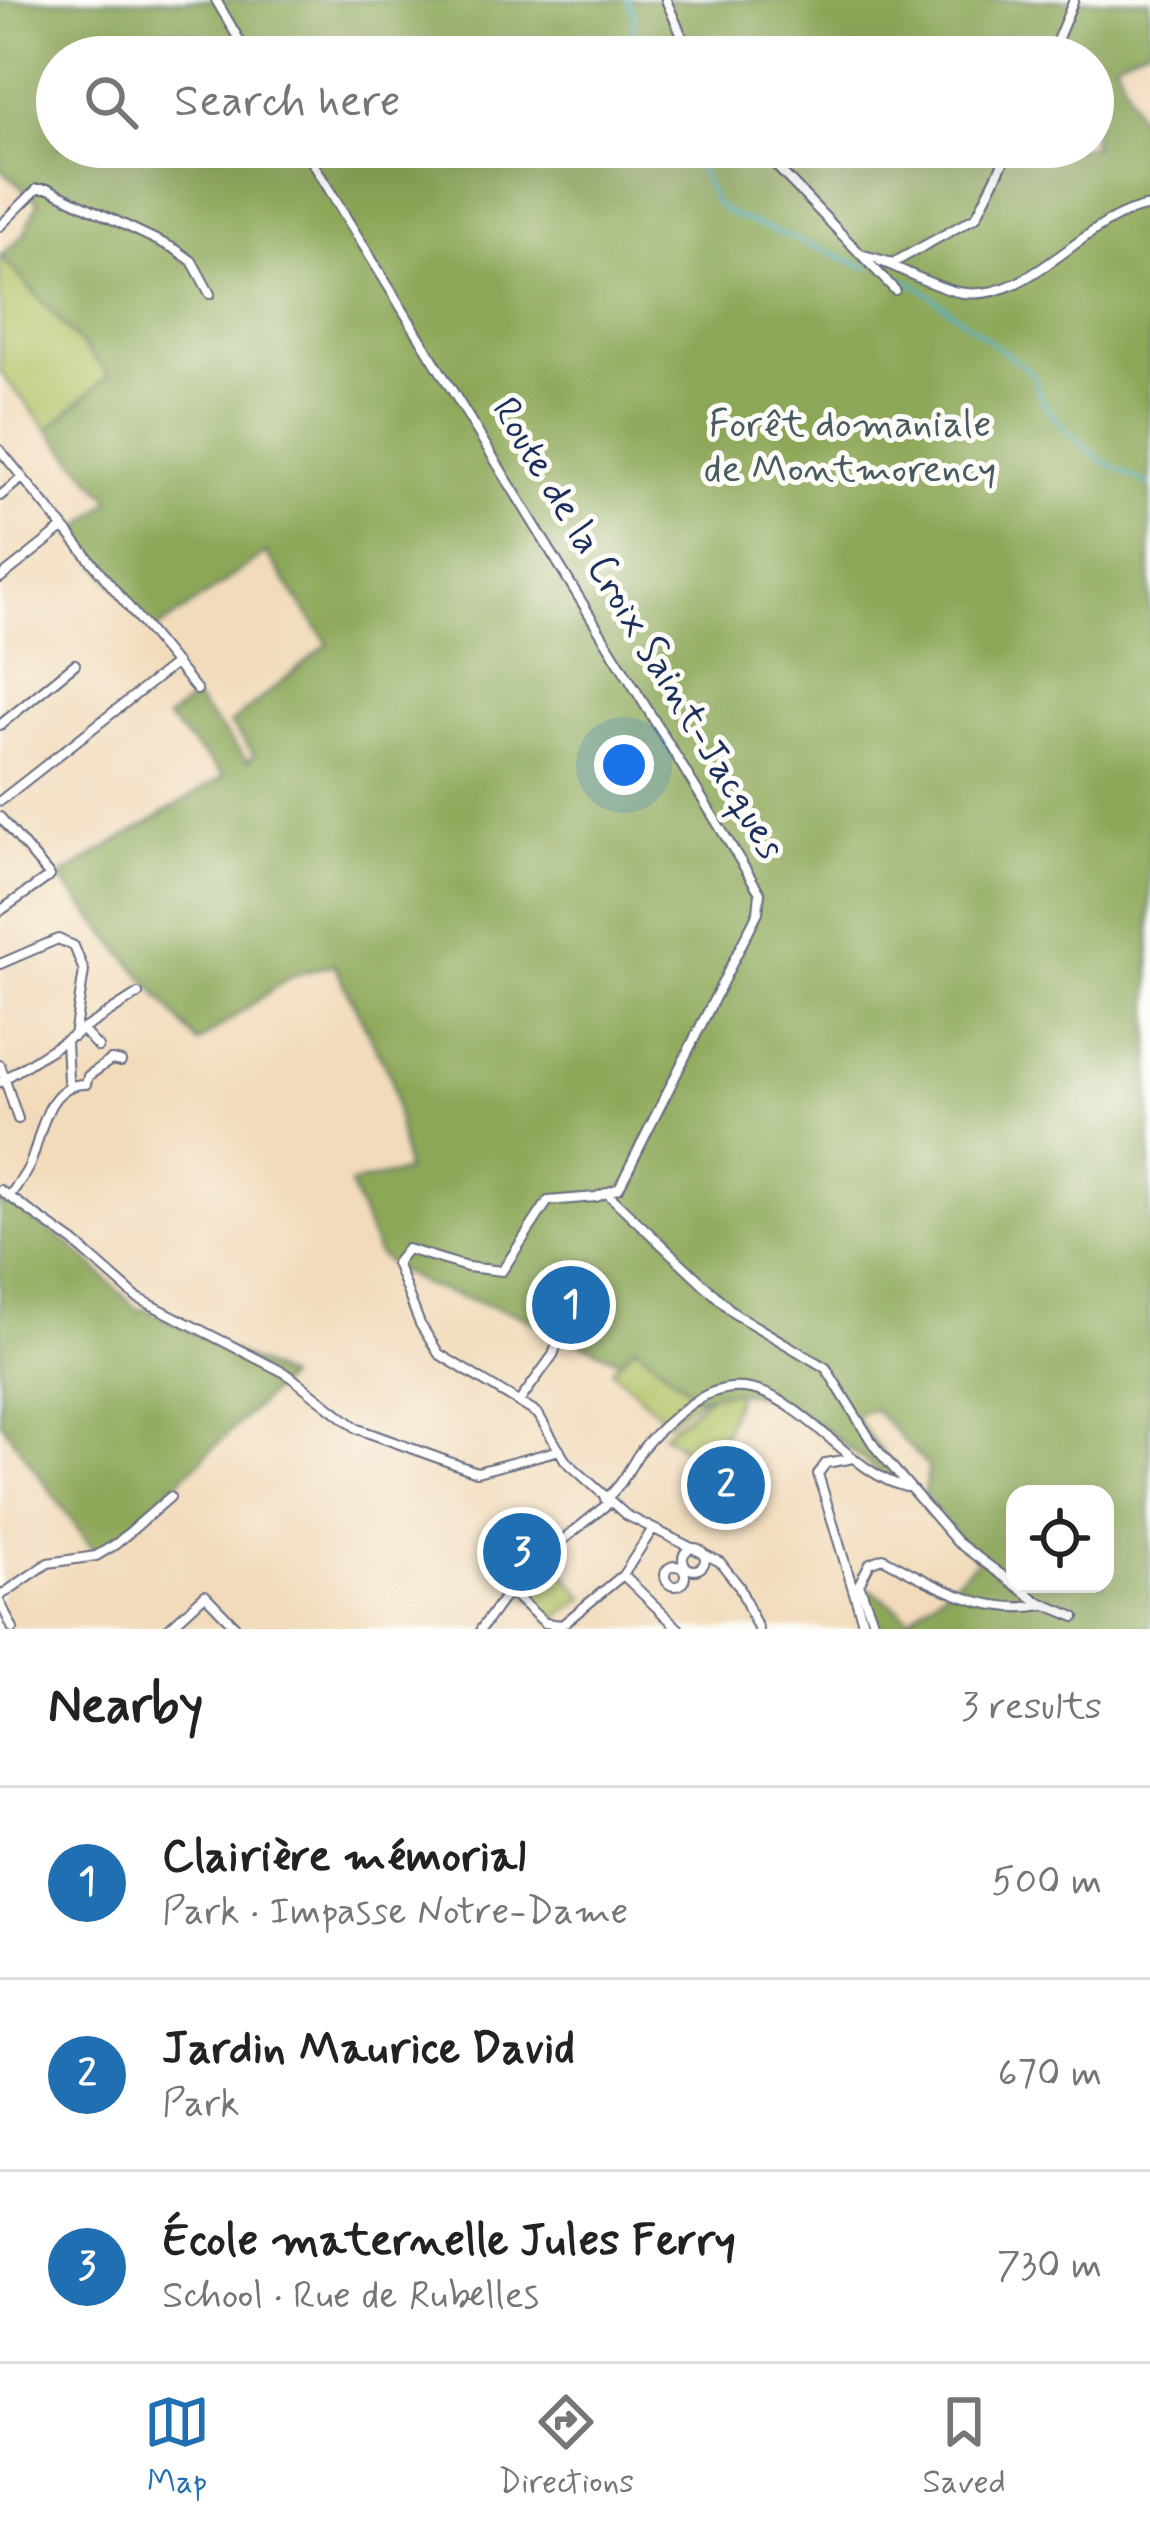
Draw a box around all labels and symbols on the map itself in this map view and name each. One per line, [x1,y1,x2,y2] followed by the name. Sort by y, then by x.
[479,389,795,869] street label: Route de la Croix Saint-Jacques
[704,400,996,496] park label: Forêt domaniale de Montmorency
[594,735,654,795] your location
[532,1260,610,1350] pin: 1
[687,1440,765,1530] pin: 2
[483,1507,561,1597] pin: 3

